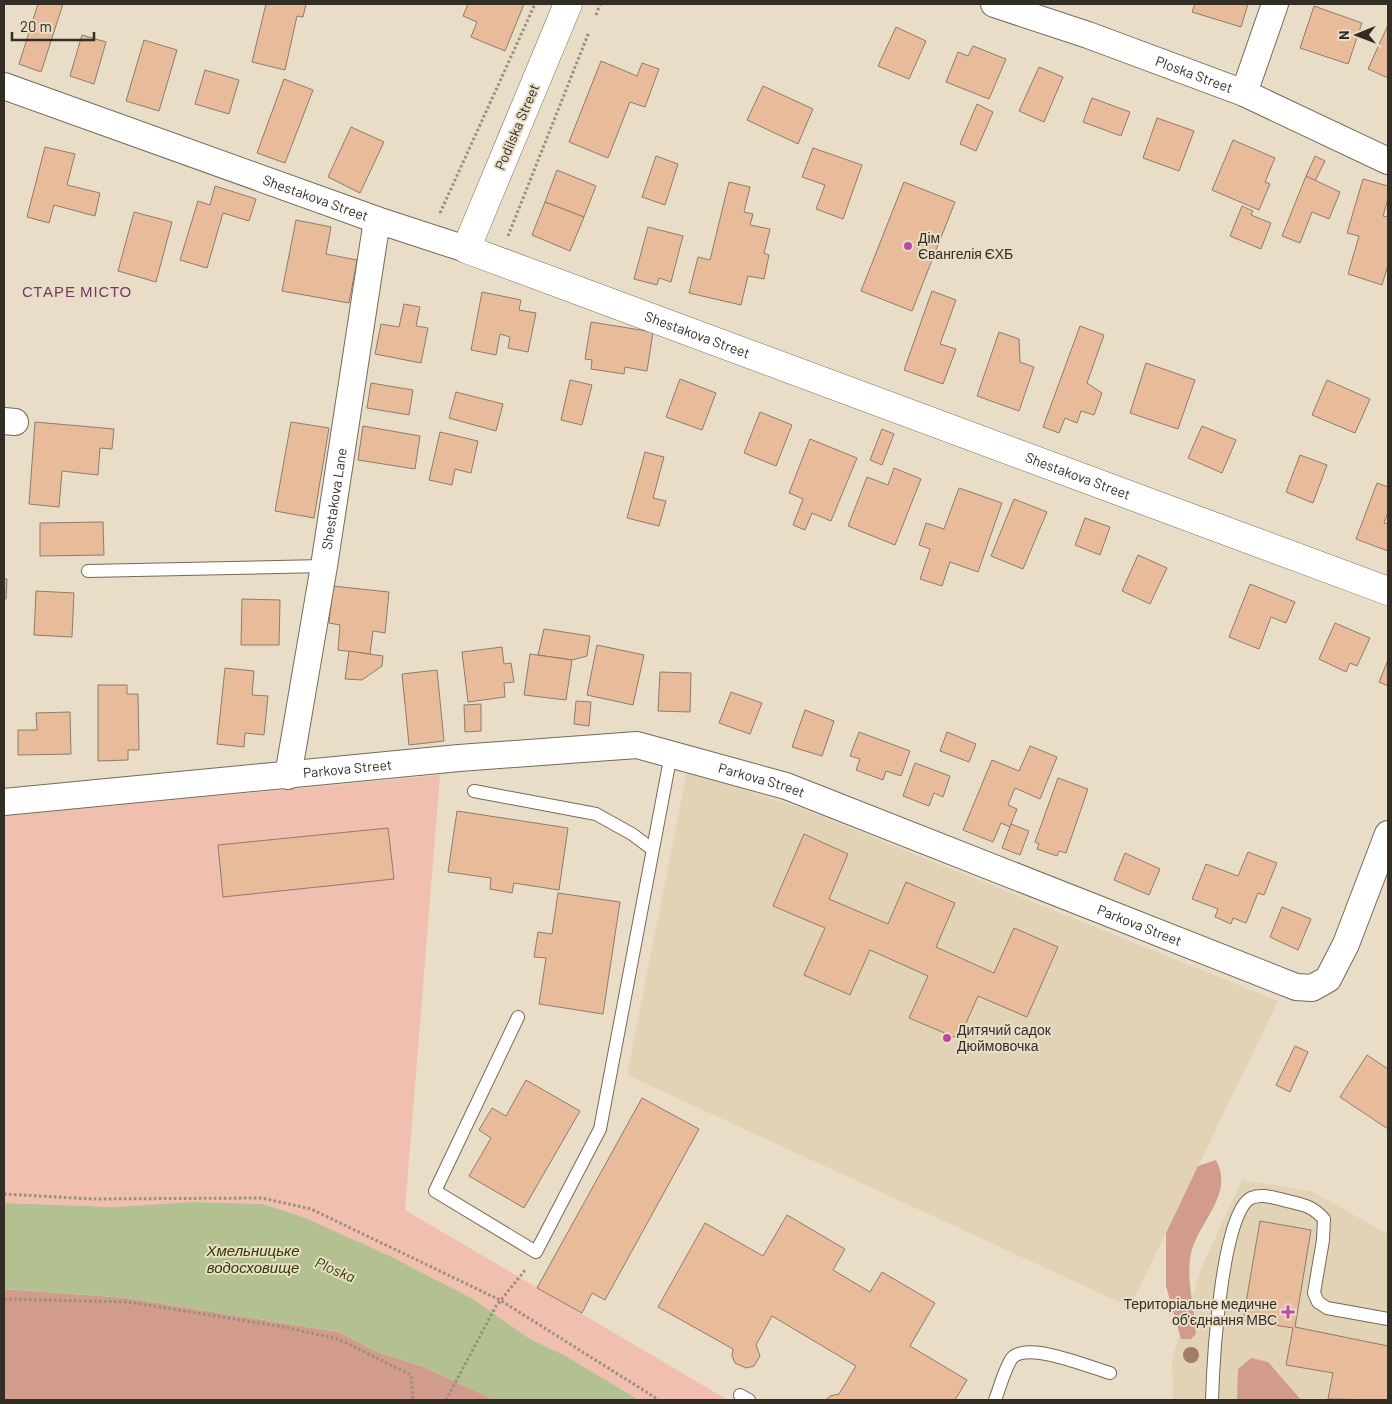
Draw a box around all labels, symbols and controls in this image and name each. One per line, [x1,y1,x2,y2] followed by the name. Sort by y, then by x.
[12,10,95,42] scale bar
[1332,10,1382,60] north arrow
[20,17,52,35] text: 20 m
[1335,30,1352,40] text: N
[1153,52,1235,96] street label: Ploska Street
[491,81,542,172] street label: Podilska Street
[261,171,371,224] street label: Shestakova Street
[918,229,1013,262] place label: Дім Євангелія ЄХБ
[902,240,914,252] marker: Дім Євангелія ЄХБ
[22,282,132,300] district label: СТАРЕ МІСТО
[642,307,752,362] street label: Shestakova Street
[318,447,350,551] street label: Shestakova Lane
[1023,448,1133,503] street label: Shestakova Street
[302,756,393,781] street label: Parkova Street
[717,759,807,801] street label: Parkova Street
[1095,901,1184,949] street label: Parkova Street
[957,1021,1052,1054] place label: Дитячий садок Дюймовочка
[941,1032,953,1044] marker: Дитячий садок Дюймовочка
[206,1241,299,1276] water label: Хмельницьке водосховище
[313,1253,358,1286] water label: Ploska
[1123,1295,1277,1328] place label: Територіальне медичне об'єднання МВС
[1281,1305,1295,1319] marker: Територіальне медичне об'єднання МВС

